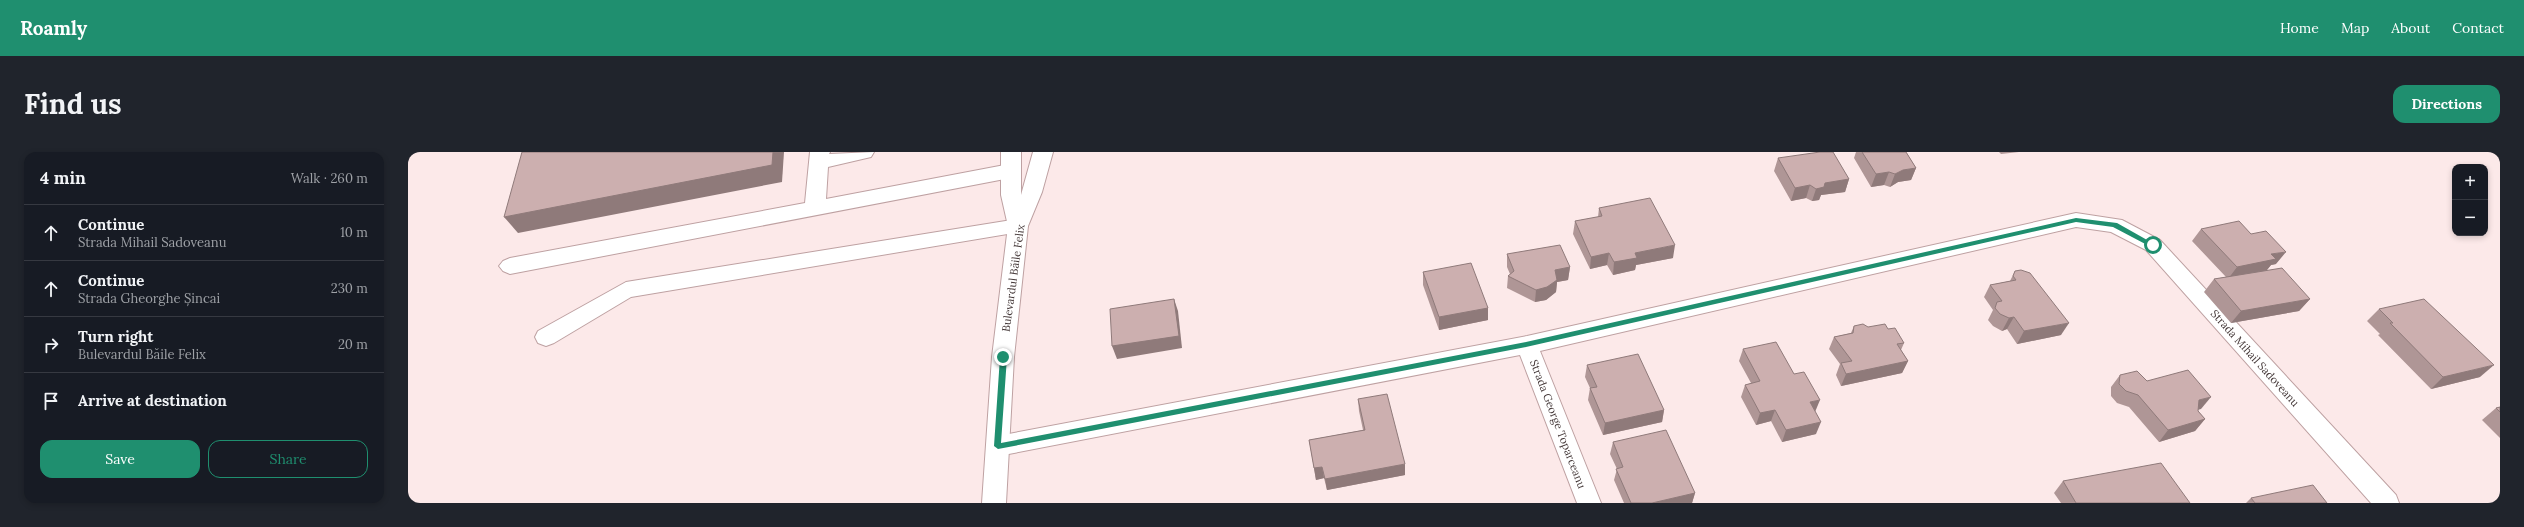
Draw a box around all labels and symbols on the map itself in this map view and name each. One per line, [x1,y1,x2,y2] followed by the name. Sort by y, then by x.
[999,223,1027,333] street label: Bulevardul Băile Felix
[2144,236,2162,254] route start
[2208,307,2303,410] street label: Strada Mihail Sadoveanu
[994,348,1012,366] route end
[1527,358,1589,491] street label: Strada George Toparceanu

